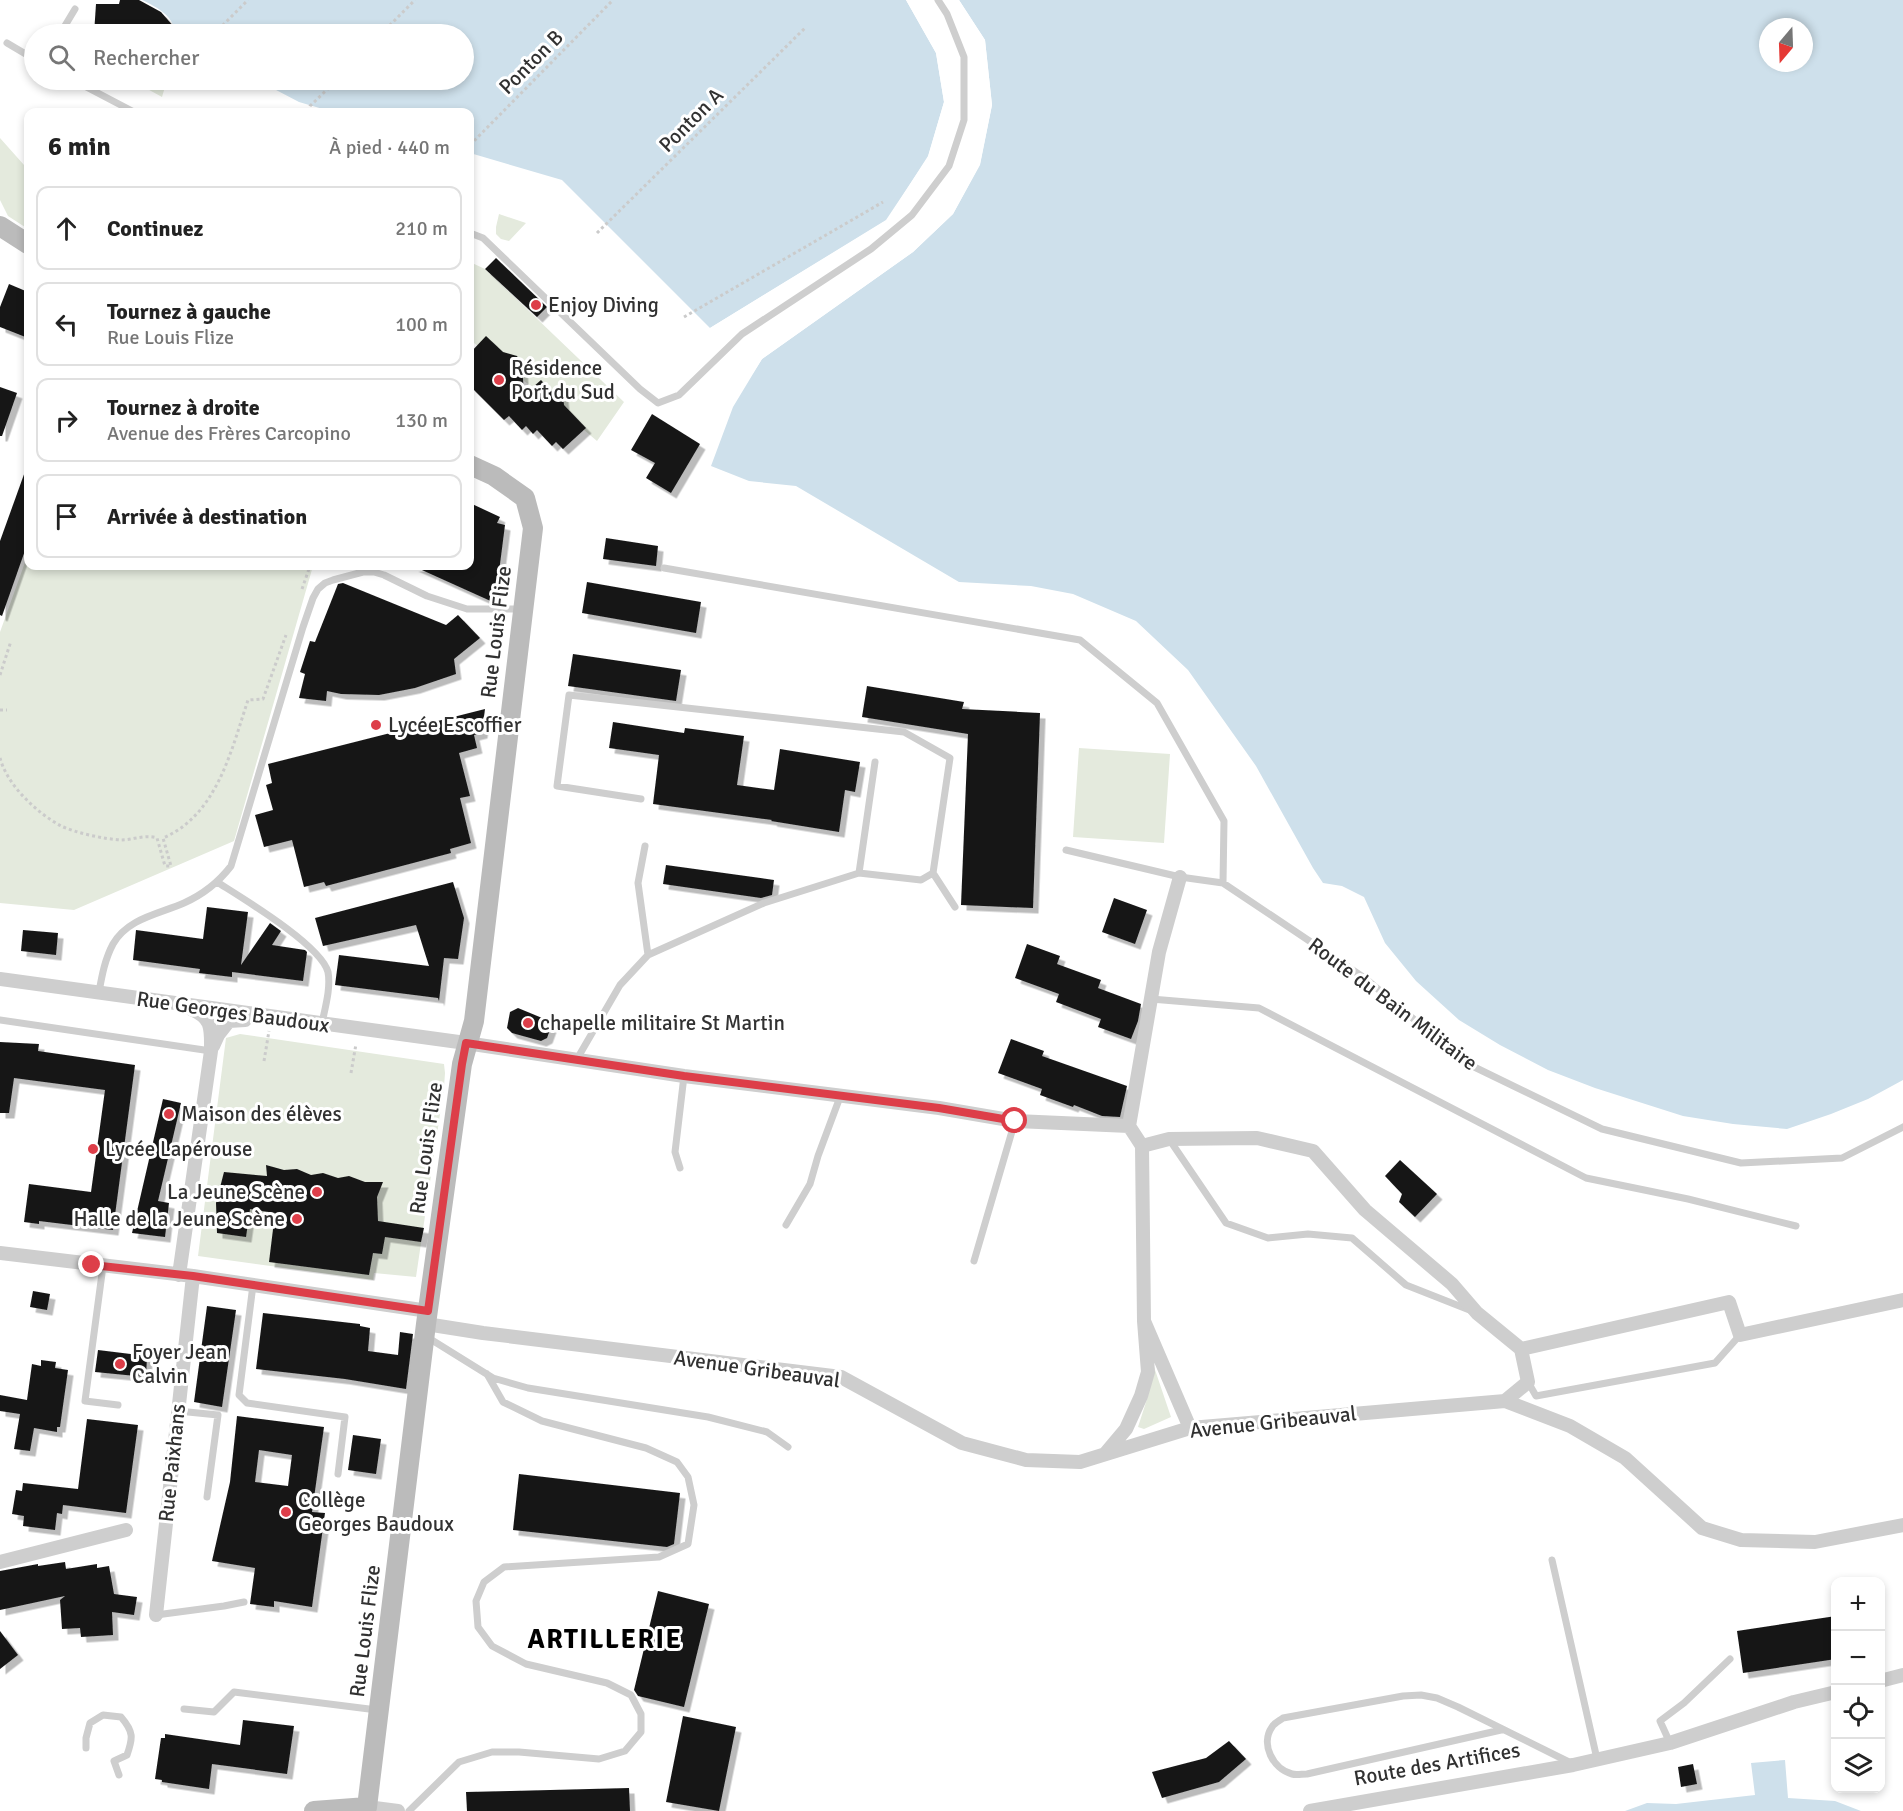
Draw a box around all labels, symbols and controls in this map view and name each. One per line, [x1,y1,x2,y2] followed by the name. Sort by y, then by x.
[1759,18,1813,72] north arrow
[24,24,474,90] search box
[493,24,569,100] street label: Ponton B
[45,41,78,74] icon: search
[93,44,199,71] text: Rechercher
[653,82,729,158] street label: Ponton A
[48,131,111,163] text: 6 min
[329,135,450,160] text: À pied · 440 m
[50,212,83,245] icon: ahead
[107,215,203,242] text: Continuez
[395,216,448,241] text: 210 m
[548,292,659,318] place label: Enjoy Diving
[107,298,271,325] text: Tournez à gauche
[529,298,543,312] marker: Enjoy Diving
[50,308,83,341] icon: left
[395,312,448,337] text: 100 m
[107,325,234,350] text: Rue Louis Flize
[511,355,615,405] place label: Résidence Port du Sud
[492,373,506,387] marker: Résidence Port du Sud
[107,394,260,421] text: Tournez à droite
[50,404,83,437] icon: right
[395,408,448,433] text: 130 m
[107,421,351,446] text: Avenue des Frères Carcopino
[50,500,83,533] icon: arrive
[107,503,307,530] text: Arrivée à destination
[475,564,517,700] street label: Rue Louis Flize
[388,712,522,738] place label: Lycée Escoffier
[369,718,383,732] marker: Lycée Escoffier
[1303,932,1483,1076] street label: Route du Bain Militaire
[135,986,332,1038] street label: Rue Georges Baudoux
[540,1010,785,1036] place label: chapelle militaire St Martin
[521,1016,535,1030] marker: chapelle militaire St Martin
[404,1080,448,1216] street label: Rue Louis Flize
[181,1101,342,1127] place label: Maison des élèves
[162,1107,176,1121] marker: Maison des élèves
[1001,1107,1027,1133] route start
[105,1136,252,1162] place label: Lycée Lapérouse
[86,1142,100,1156] marker: Lycée Lapérouse
[167,1179,305,1205] place label: La Jeune Scène
[310,1185,324,1199] marker: La Jeune Scène
[74,1206,285,1232] place label: Halle de la Jeune Scène
[290,1212,304,1226] marker: Halle de la Jeune Scène
[78,1251,104,1277] route end
[132,1339,227,1389] place label: Foyer Jean Calvin
[672,1344,842,1394] street label: Avenue Gribeauval
[113,1357,127,1371] marker: Foyer Jean Calvin
[1188,1400,1358,1444] street label: Avenue Gribeauval
[153,1403,191,1523] street label: Rue Paixhans
[298,1487,454,1537] place label: Collège Georges Baudoux
[279,1505,293,1519] marker: Collège Georges Baudoux
[344,1563,386,1699] street label: Rue Louis Flize
[1831,1577,1885,1793] map controls
[1831,1577,1885,1631] button: +
[527,1623,683,1656] district label: ARTILLERIE
[1831,1631,1885,1685] button: −
[1831,1685,1885,1739] button: locate
[1352,1737,1522,1791] street label: Route des Artifices
[1831,1739,1885,1793] button: layers

